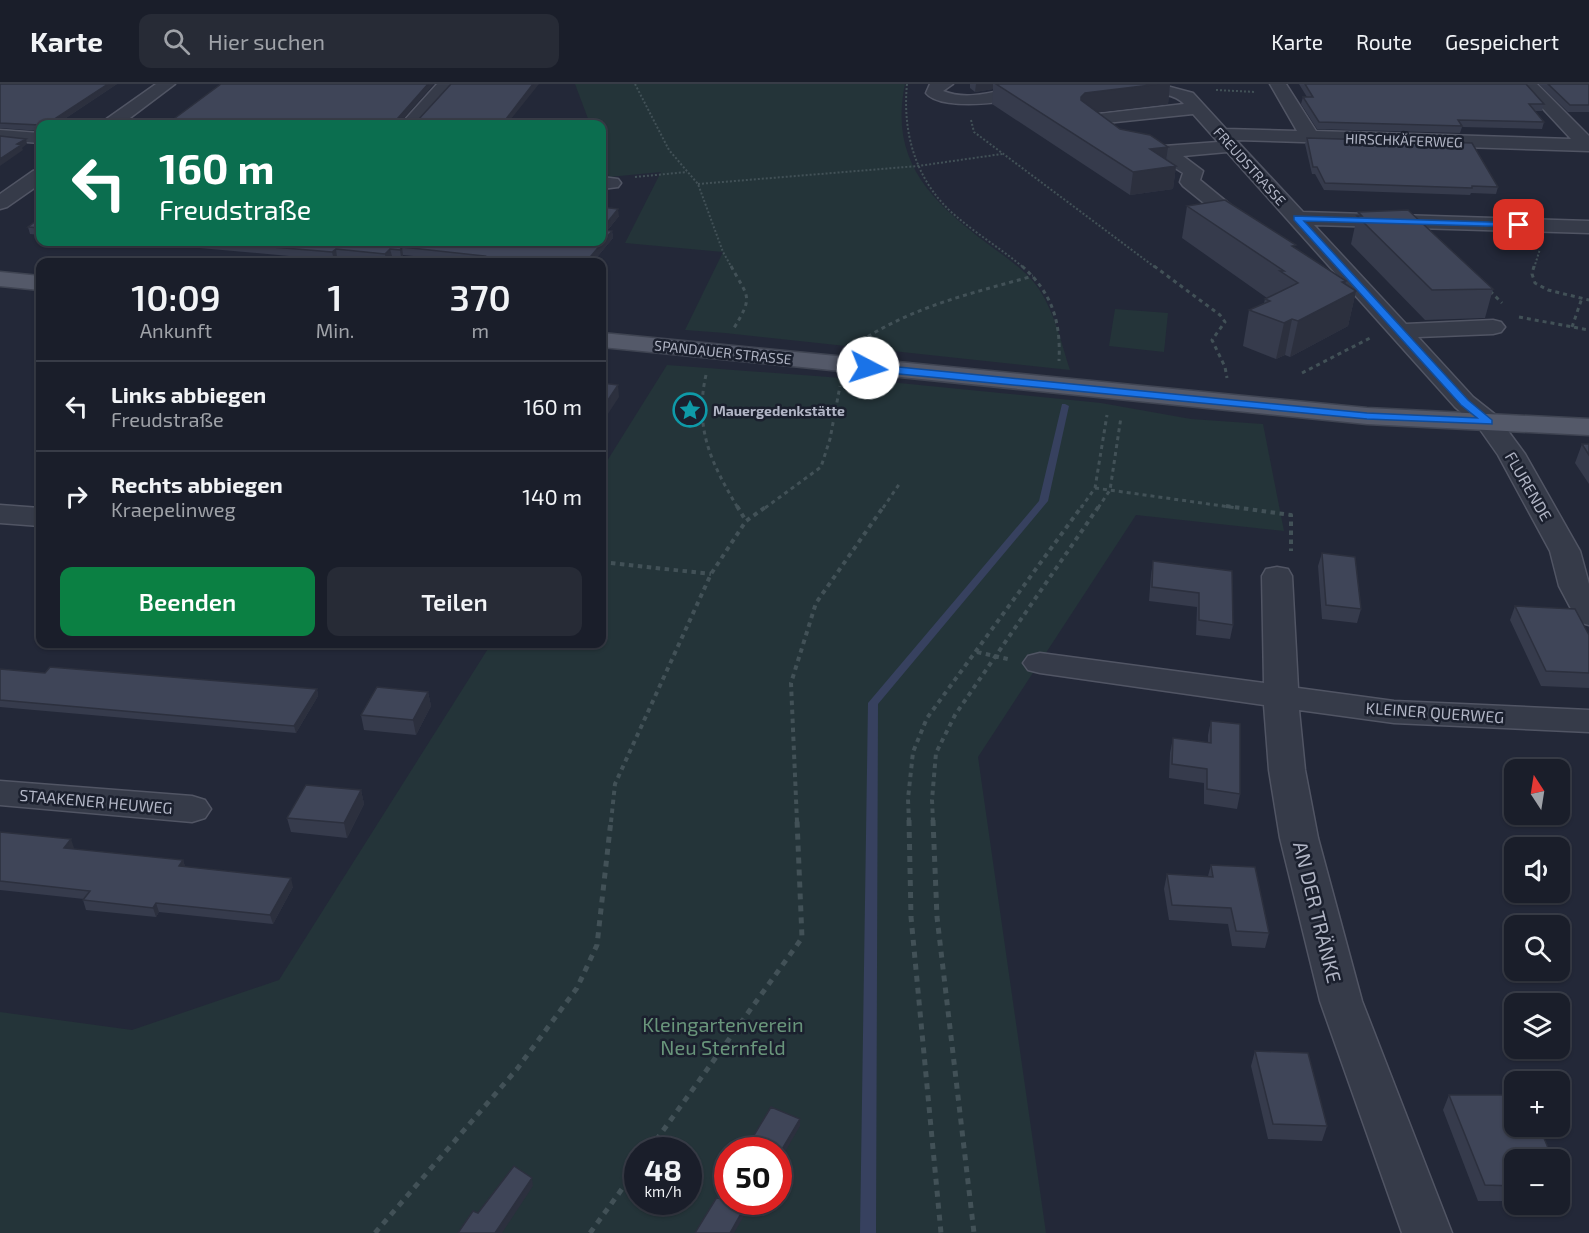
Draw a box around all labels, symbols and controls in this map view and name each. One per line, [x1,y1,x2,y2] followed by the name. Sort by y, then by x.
[139,14,559,68] search box
[30,24,103,58] text: Karte
[160,25,193,58] icon: search
[208,28,325,54] text: Hier suchen
[1271,29,1323,54] text: Karte
[1356,29,1412,54] text: Route
[1445,29,1559,54] text: Gespeichert
[1210,123,1290,209] street label: FREUDSTRASSE
[1345,129,1463,151] street label: HIRSCHKÄFERWEG
[159,142,275,192] text: 160 m
[60,144,138,222] icon: left
[159,193,311,225] text: Freudstraße
[1493,199,1544,250] pin
[1502,208,1535,241] icon: arrive
[131,275,221,318] text: 10:09
[328,275,343,318] text: 1
[450,275,511,318] text: 370
[140,318,212,342] text: Ankunft
[316,318,354,342] text: Min.
[471,318,489,342] text: m
[654,336,793,368] street label: SPANDAUER STRASSE
[836,336,900,400] position arrow
[111,381,266,407] text: Links abbiegen
[60,390,93,423] icon: left
[672,392,708,428] place icon: Mauergedenkstätte
[523,393,582,419] text: 160 m
[713,402,845,419] place label: Mauergedenkstätte
[111,407,224,431] text: Freudstraße
[1502,448,1556,524] street label: FLURENDE
[111,471,283,497] text: Rechts abbiegen
[60,480,93,513] icon: right
[522,483,582,509] text: 140 m
[111,497,236,521] text: Kraepelinweg
[60,567,315,636] button: Beenden
[327,567,582,636] button: Teilen
[1365,698,1505,727] street label: KLEINER QUERWEG
[1504,759,1570,825] north arrow
[1504,759,1570,1215] map controls
[19,785,173,817] street label: STAAKENER HEUWEG
[1504,837,1570,903] button: sound
[1289,839,1347,985] street label: AN DER TRÄNKE
[1504,915,1570,981] button: search
[1504,993,1570,1059] button: layers
[642,1012,804,1059] park label: Kleingartenverein Neu Sternfeld
[1504,1071,1570,1137] button: +
[714,1137,792,1215] speed limit sign: 50
[1504,1149,1570,1215] button: −
[644,1151,682,1187] text: 48
[644,1182,682,1200] text: km/h

